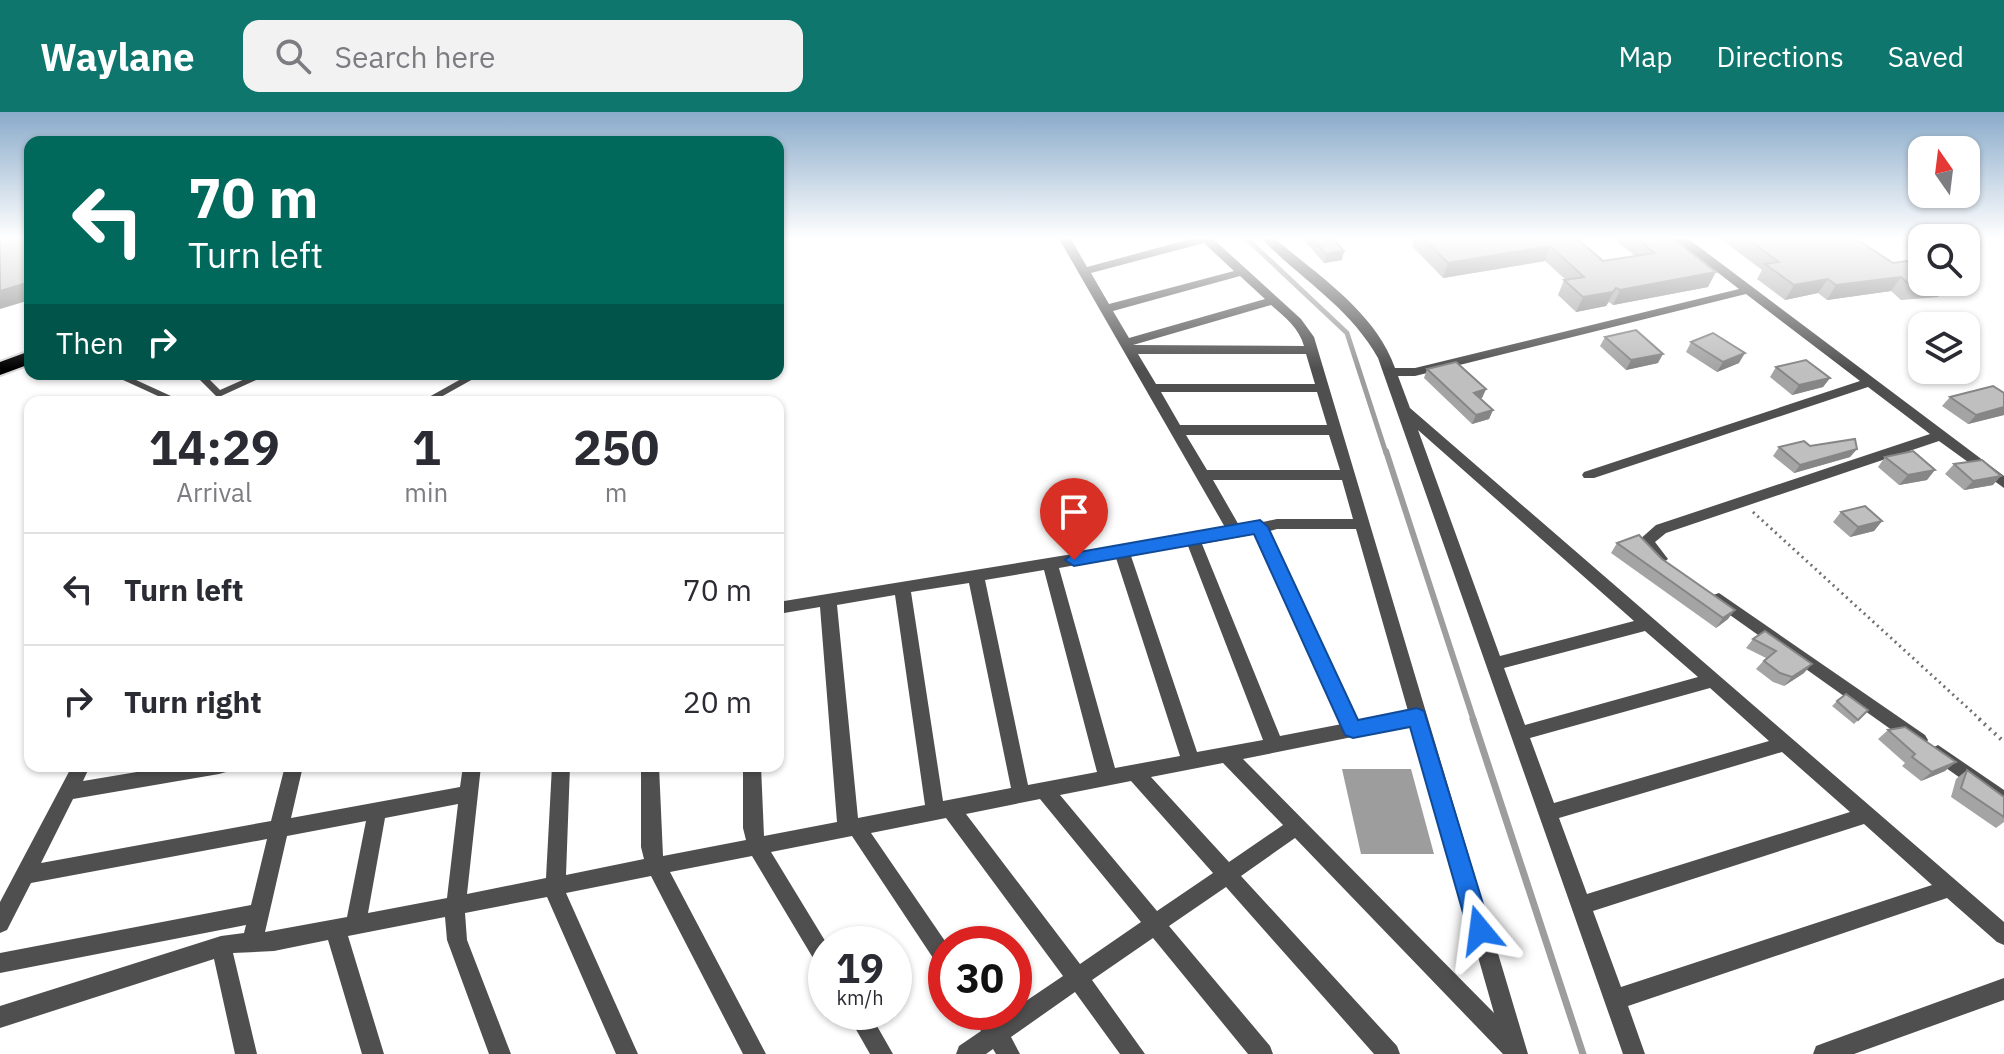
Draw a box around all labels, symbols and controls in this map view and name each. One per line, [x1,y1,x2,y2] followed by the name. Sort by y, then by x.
[243,20,803,92] search box
[40,32,195,81] text: Waylane
[271,34,315,78] icon: search
[335,37,495,76] text: Search here
[1618,38,1672,75] text: Map
[1716,38,1844,75] text: Directions
[1888,38,1964,75] text: Saved
[1908,136,1980,208] north arrow
[1908,136,1980,384] map controls
[188,161,318,233] text: 70 m
[56,168,160,272] icon: left
[1908,224,1980,296] button: search
[188,231,323,278] text: Turn left
[1908,312,1980,384] button: layers
[140,320,184,364] icon: right
[56,323,124,362] text: Then
[149,416,280,478] text: 14:29
[412,416,441,478] text: 1
[573,416,659,478] text: 250
[176,475,252,509] text: Arrival
[404,475,448,509] text: min
[605,475,627,509] text: m
[1040,478,1108,560] pin
[1052,490,1096,534] icon: arrive
[56,567,100,611] icon: left
[124,570,243,609] text: Turn left
[683,570,752,609] text: 70 m
[56,679,100,723] icon: right
[124,682,262,721] text: Turn right
[683,682,752,721] text: 20 m
[1438,888,1522,972] position arrow
[928,926,1032,1030] speed limit sign: 30
[836,942,884,994] text: 19
[836,984,884,1011] text: km/h

